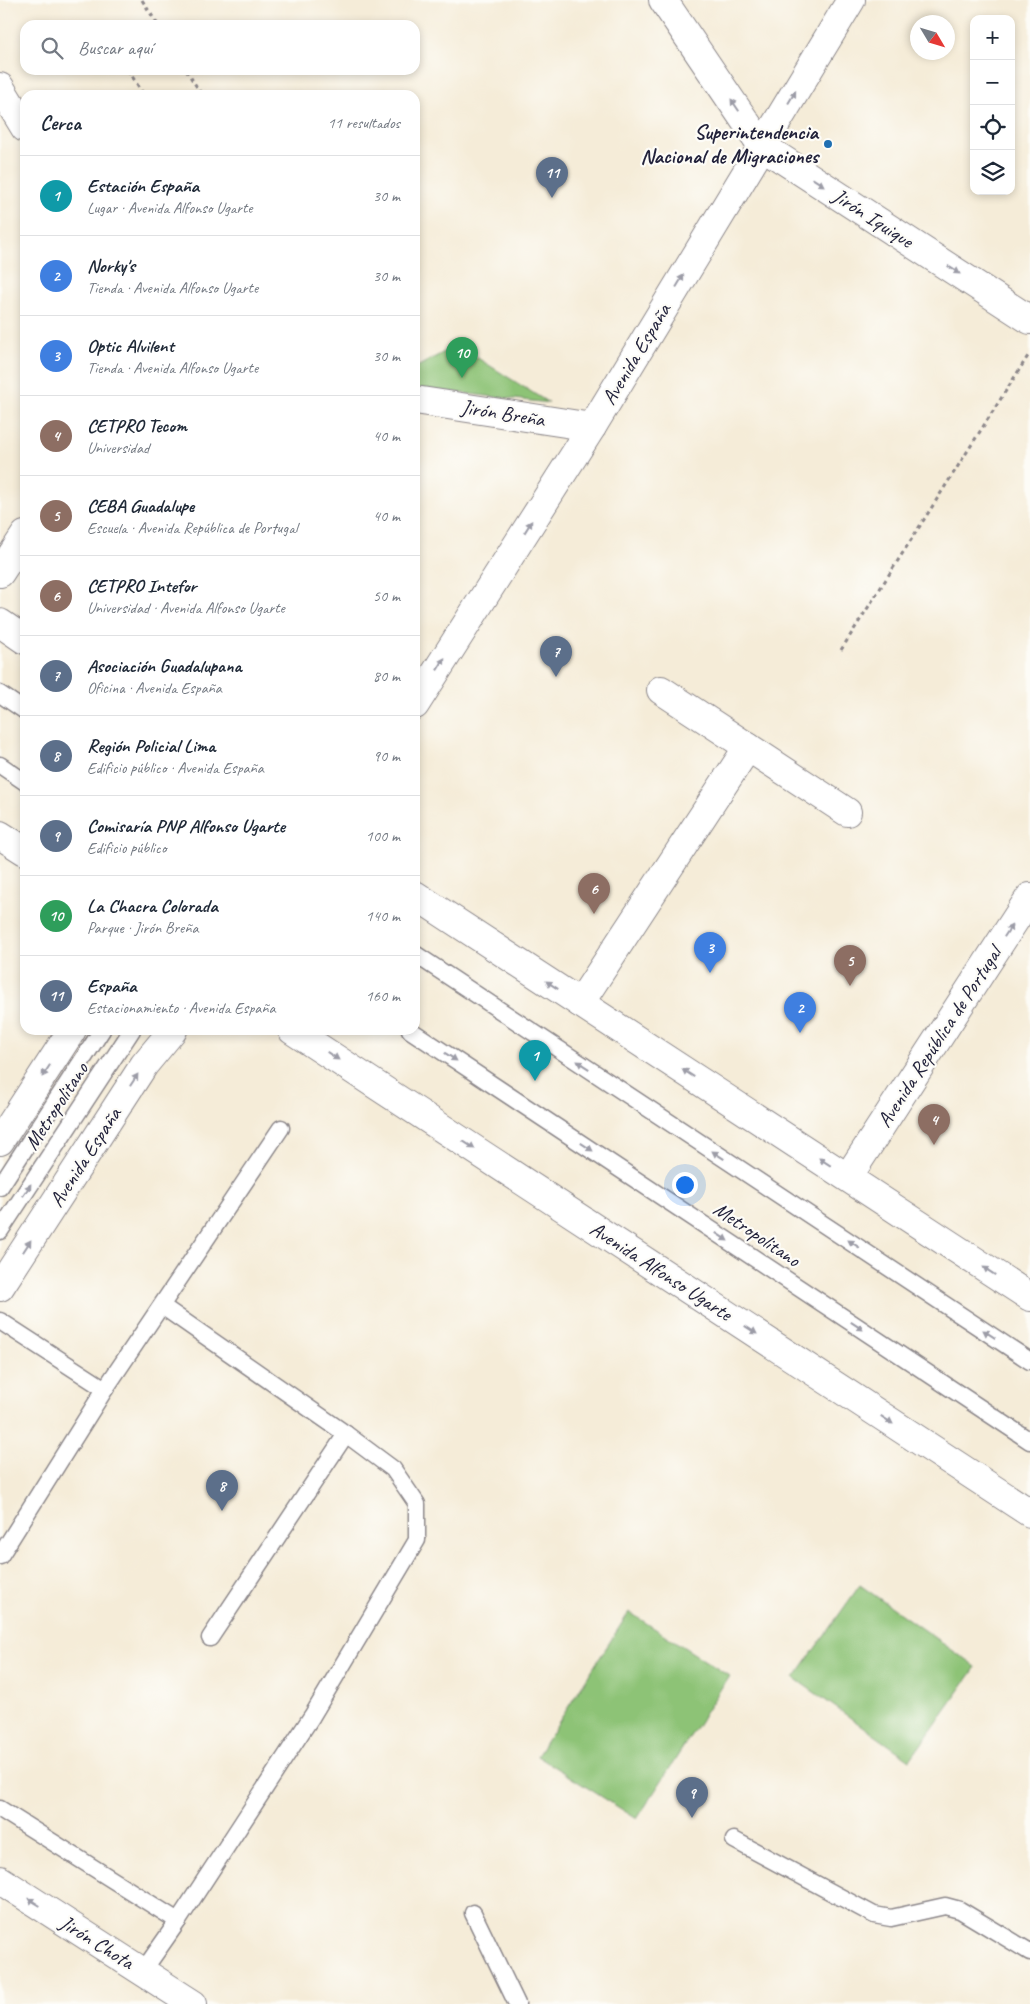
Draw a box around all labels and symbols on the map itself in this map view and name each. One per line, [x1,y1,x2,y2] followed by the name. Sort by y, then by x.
[910,15,955,60] north arrow
[787,90,796,103] one-way arrow
[730,98,740,112] one-way arrow
[641,119,821,169] place label: Superintendencia Nacional de Migraciones
[822,138,834,150] marker: Superintendencia Nacional de Migraciones
[536,157,568,198] pin: 11
[811,177,824,187] one-way arrow
[827,182,920,255] street label: Jirón Iquique
[947,266,960,275] one-way arrow
[676,274,685,287] one-way arrow
[596,297,677,409] street label: Avenida España
[446,337,478,378] pin: 10
[458,393,548,433] street label: Jirón Breña
[524,520,533,534] one-way arrow
[540,636,572,677] pin: 7
[437,658,446,671] one-way arrow
[578,873,610,914] pin: 6
[1003,924,1013,937] one-way arrow
[694,932,726,973] pin: 3
[871,939,1009,1132] street label: Avenida República de Portugal
[834,945,866,986] pin: 5
[545,980,558,990] one-way arrow
[784,992,816,1033] pin: 2
[519,1040,551,1081] pin: 1
[327,1051,340,1061] one-way arrow
[444,1052,458,1062] one-way arrow
[18,1056,95,1155] street label: Metropolitano
[576,1060,589,1070] one-way arrow
[41,1064,51,1077] one-way arrow
[681,1069,695,1078] one-way arrow
[130,1074,139,1087] one-way arrow
[43,1101,128,1212] street label: Avenida España
[918,1104,950,1145] pin: 4
[462,1140,476,1150] one-way arrow
[580,1142,593,1152] one-way arrow
[711,1150,725,1160] one-way arrow
[818,1157,831,1167] one-way arrow
[672,1172,698,1198] your location
[22,1183,31,1196] one-way arrow
[709,1196,807,1273] street label: Metropolitano
[585,1215,739,1328] street label: Avenida Alfonso Ugarte
[715,1232,729,1241] one-way arrow
[22,1239,31,1253] one-way arrow
[847,1240,860,1249] one-way arrow
[983,1266,996,1275] one-way arrow
[851,1321,864,1331] one-way arrow
[744,1326,758,1335] one-way arrow
[983,1329,996,1339] one-way arrow
[880,1415,894,1424] one-way arrow
[206,1470,238,1511] pin: 8
[676,1777,708,1818] pin: 9
[28,1897,41,1907] one-way arrow
[54,1909,140,1976] street label: Jirón Chota

